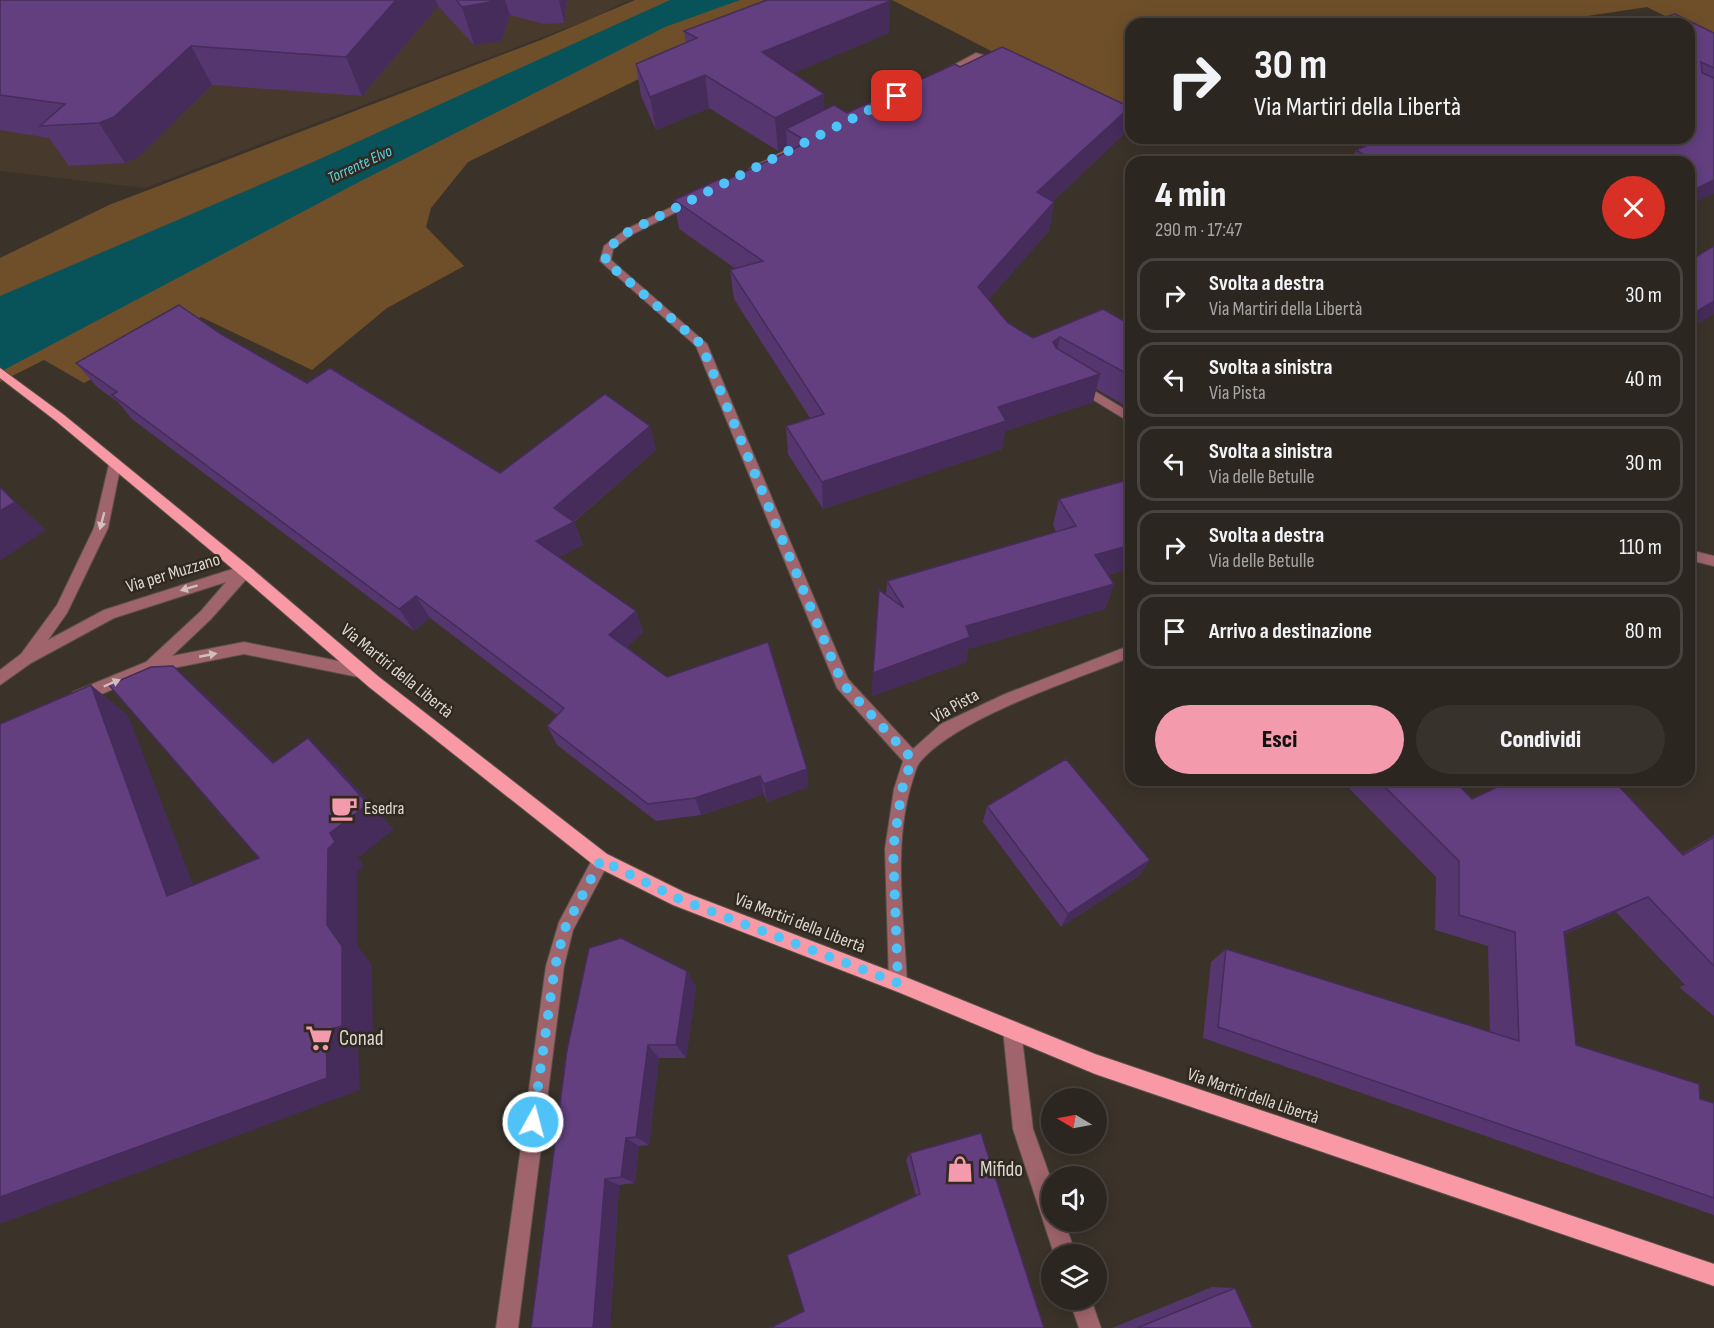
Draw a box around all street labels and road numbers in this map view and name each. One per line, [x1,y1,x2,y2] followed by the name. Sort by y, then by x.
[123,549,223,597] street label: Via per Muzzano
[337,619,457,723] street label: Via Martiri della Libertà
[928,684,982,728] street label: Via Pista
[732,888,868,958] street label: Via Martiri della Libertà
[1184,1064,1322,1128] street label: Via Martiri della Libertà

